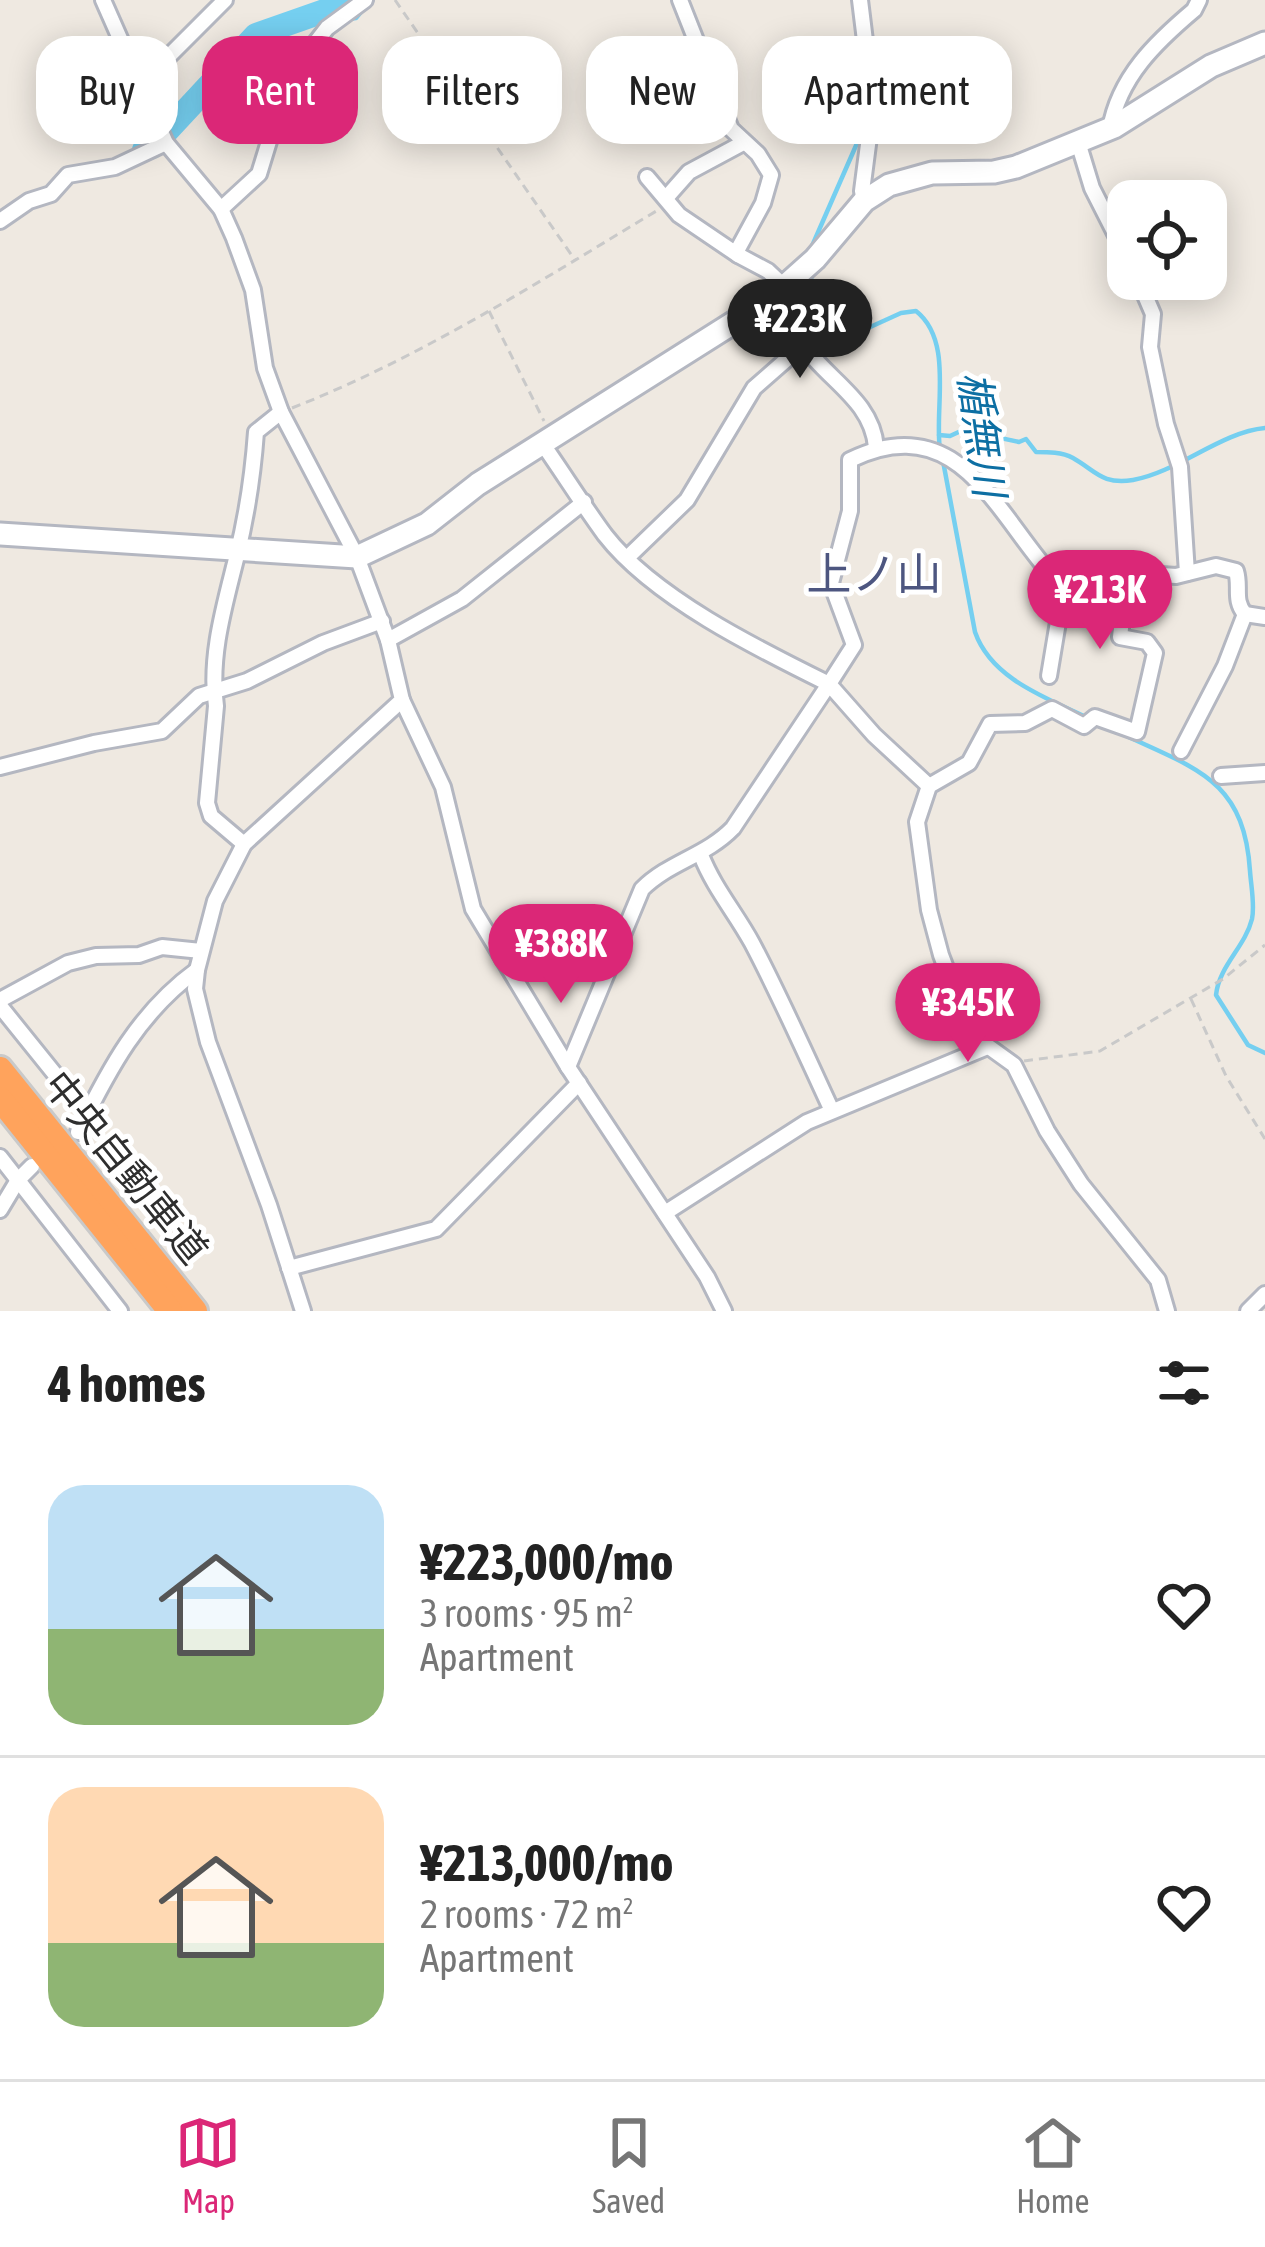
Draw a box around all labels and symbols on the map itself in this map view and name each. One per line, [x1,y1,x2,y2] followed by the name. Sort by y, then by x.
[716,279,884,381] pin: ¥223K
[949,368,1015,504] water label: 楯無川
[806,548,942,600] district label: 上ノ山
[1016,550,1184,652] pin: ¥213K
[477,904,645,1006] pin: ¥388K
[884,963,1052,1065] pin: ¥345K
[35,1062,217,1272] street label: 中央自動車道

